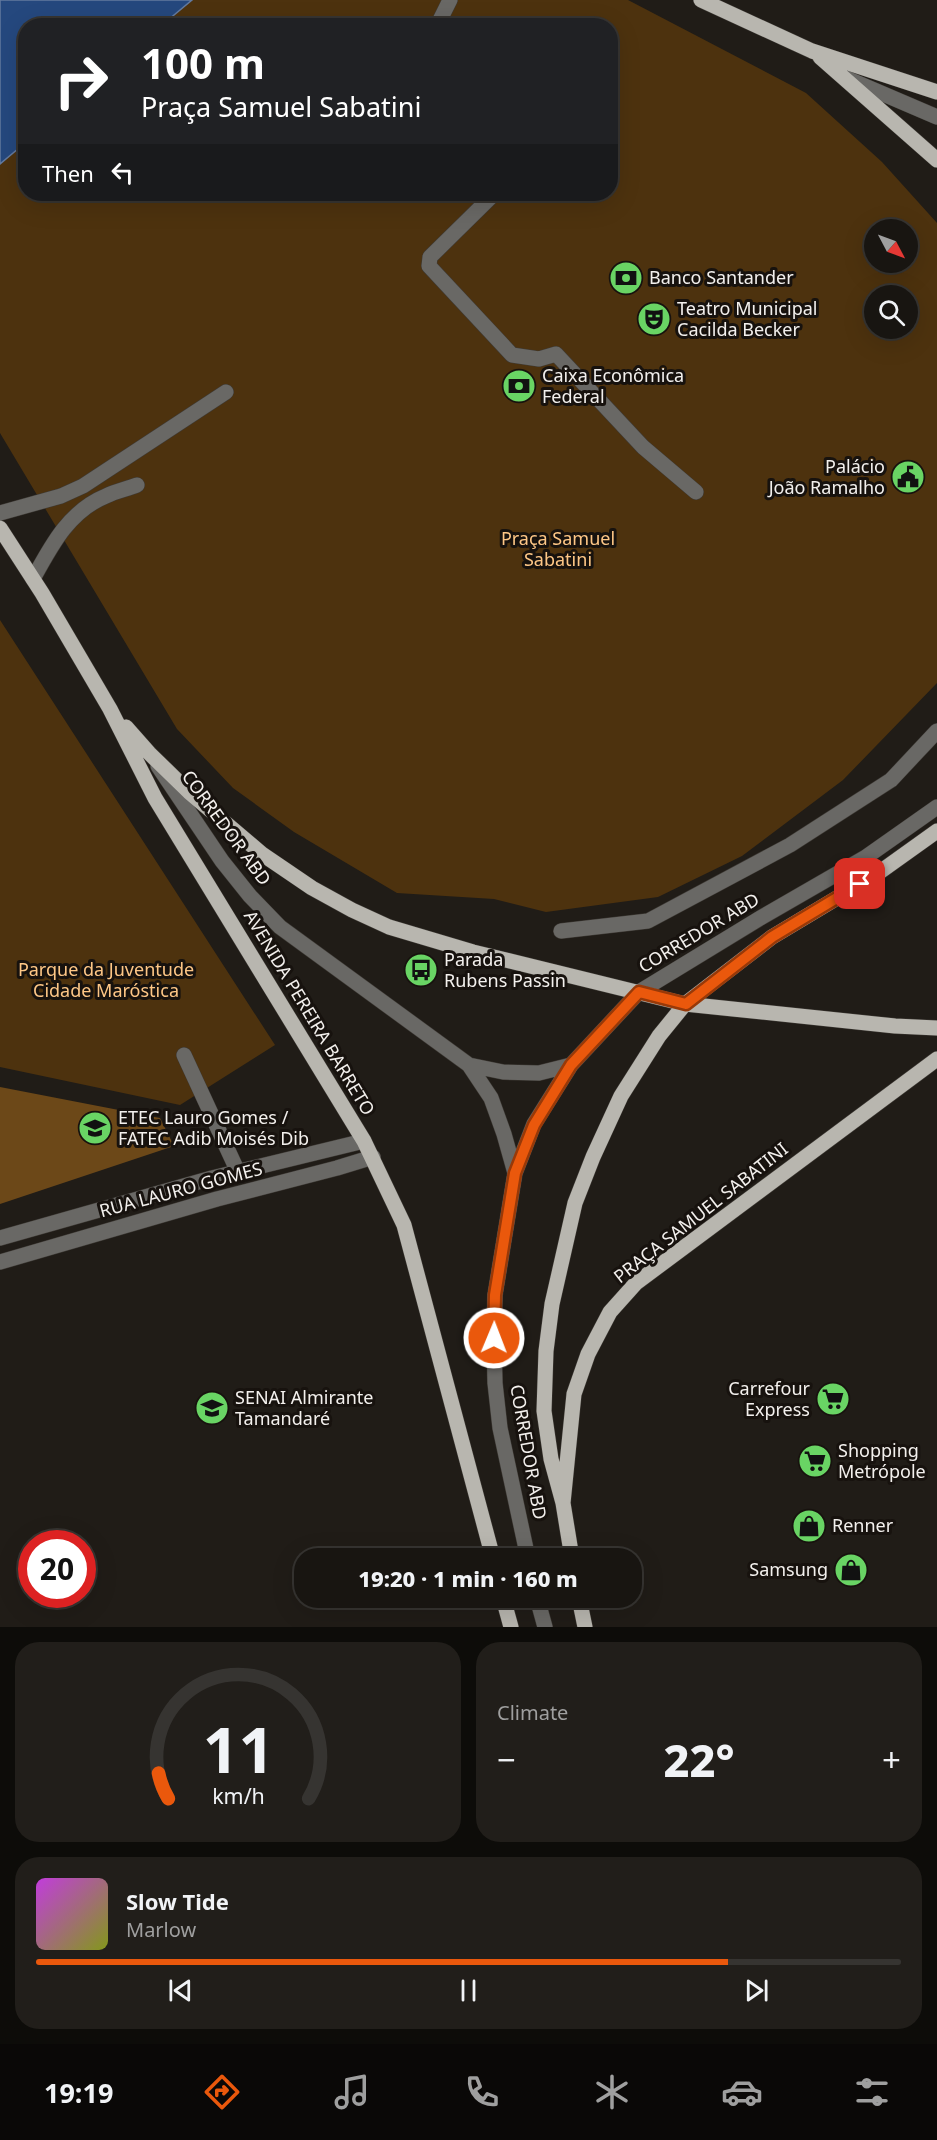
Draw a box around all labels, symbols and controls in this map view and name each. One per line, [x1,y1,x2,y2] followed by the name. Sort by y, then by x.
[141,34,265,91] text: 100 m
[42,42,120,120] icon: right
[141,88,421,125] text: Praça Samuel Sabatini
[106,156,139,189] icon: left
[42,158,94,188] text: Then
[864,219,918,273] north arrow
[864,219,918,339] map controls
[608,260,644,296] bank icon: Banco Santander
[649,265,794,289] place label: Banco Santander
[864,285,918,339] button: search
[677,296,817,341] place label: Teatro Municipal Cacilda Becker
[636,301,672,337] theatre icon: Teatro Municipal Cacilda Becker
[542,363,684,408] place label: Caixa Econômica Federal
[501,368,537,404] bank icon: Caixa Econômica Federal
[767,454,885,499] place label: Palácio João Ramalho
[890,459,926,495] public building icon: Palácio João Ramalho
[501,526,615,571] park label: Praça Samuel Sabatini
[177,765,277,890] street label: CORREDOR ABD
[834,858,885,909] pin
[843,867,876,900] icon: arrive
[634,887,763,978] street label: CORREDOR ABD
[239,905,381,1119] street label: AVENIDA PEREIRA BARRETO
[444,947,566,992] place label: Parada Rubens Passin
[403,952,439,988] bus stop icon: Parada Rubens Passin
[18,957,194,1002] park label: Parque da Juventude Cidade Maróstica
[118,1105,309,1150] place label: ETEC Lauro Gomes / FATEC Adib Moisés Dib
[77,1110,113,1146] school or university icon: ETEC Lauro Gomes / FATEC Adib Moisés Dib
[608,1137,792,1288] street label: PRAÇA SAMUEL SABATINI
[97,1156,265,1222] street label: RUA LAURO GOMES
[462,1306,526,1370] position arrow
[728,1376,811,1421] place label: Carrefour Express
[815,1381,851,1417] supermarket icon: Carrefour Express
[505,1382,553,1521] street label: CORREDOR ABD
[235,1385,373,1430] place label: SENAI Almirante Tamandaré
[194,1390,230,1426] school or university icon: SENAI Almirante Tamandaré
[838,1438,926,1483] place label: Shopping Metrópole
[797,1443,833,1479] supermarket icon: Shopping Metrópole
[791,1508,827,1544] shop icon: Renner
[832,1513,894,1537] place label: Renner
[18,1530,96,1608] speed limit sign: 20
[833,1552,869,1588] shop icon: Samsung
[749,1557,828,1581] place label: Samsung
[358,1563,578,1593] text: 19:20 · 1 min · 160 m
[497,1699,568,1726] text: Climate
[202,1706,274,1791] text: 11
[663,1729,735,1790] text: 22°
[497,1737,516,1782] text: −
[882,1737,901,1782] text: +
[212,1781,264,1810] text: km/h
[126,1886,229,1916] text: Slow Tide
[126,1916,196,1943] text: Marlow
[164,1974,197,2007] icon: previous
[452,1974,485,2007] icon: pause
[740,1974,773,2007] icon: next
[201,2071,243,2113] icon: directions
[331,2071,373,2113] icon: music
[461,2071,503,2113] icon: phone
[591,2071,633,2113] icon: climate
[721,2071,763,2113] icon: car
[851,2071,893,2113] icon: filters
[44,2074,113,2111] text: 19:19

